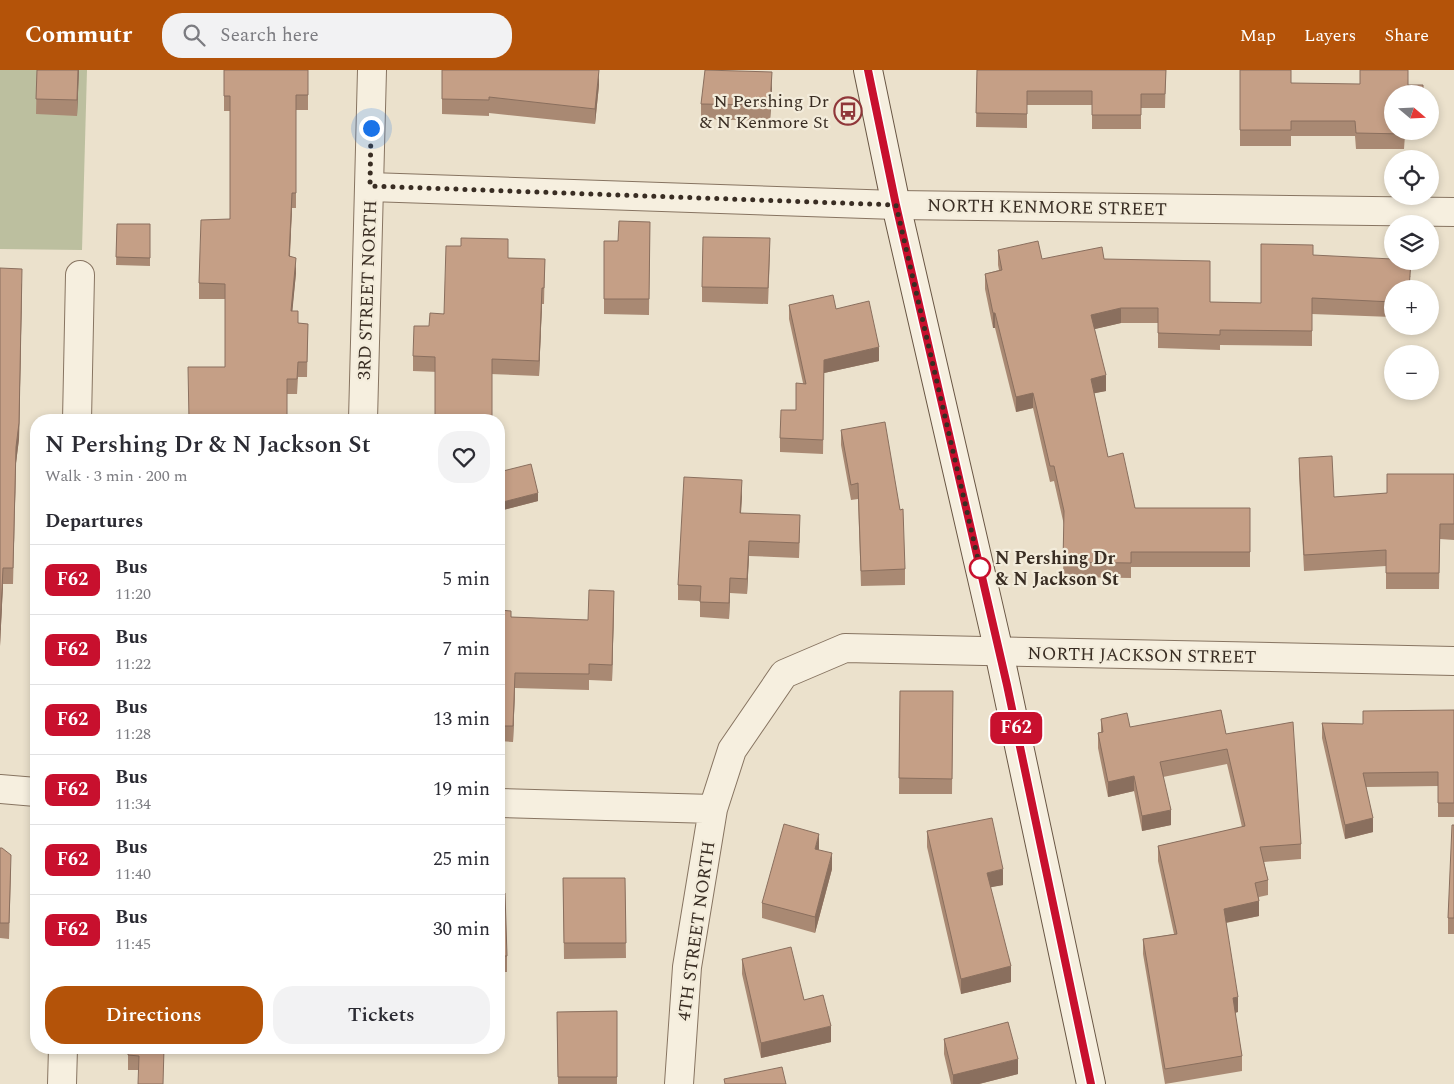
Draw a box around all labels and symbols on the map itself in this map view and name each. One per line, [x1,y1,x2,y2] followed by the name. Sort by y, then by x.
[1384,85,1439,140] north arrow
[700,88,829,136] place label: N Pershing Dr & N Kenmore St
[833,96,863,126] bus stop icon: N Pershing Dr & N Kenmore St
[359,116,384,141] your location
[927,192,1167,223] street label: NORTH KENMORE STREET
[351,199,384,381] street label: 3RD STREET NORTH
[995,545,1119,593] place label: N Pershing Dr & N Jackson St
[969,557,991,579] marker: N Pershing Dr & N Jackson St
[1027,640,1257,671] street label: NORTH JACKSON STREET
[987,712,1045,744] line badge: F62
[671,839,722,1023] street label: 4TH STREET NORTH

